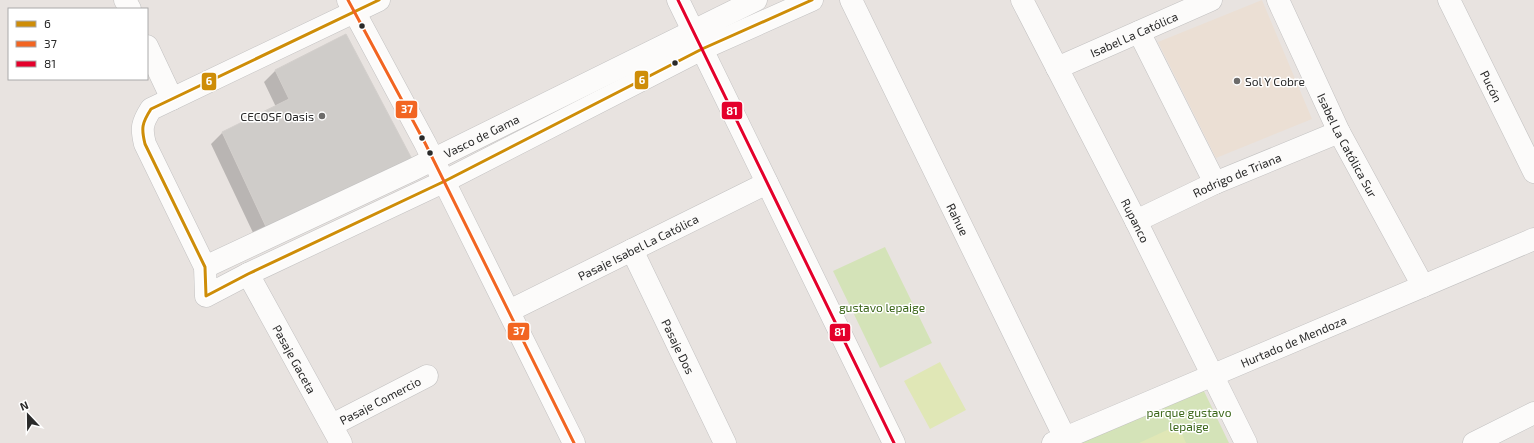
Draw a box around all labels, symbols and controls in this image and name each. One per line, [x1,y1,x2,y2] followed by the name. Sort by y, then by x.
[8,8,148,80] legend
[1088,9,1180,60] street label: Isabel La Católica
[44,16,51,30] text: 6
[357,21,367,31] unlabelled marker
[44,36,57,50] text: 37
[44,56,56,70] text: 81
[670,58,680,68] unlabelled marker
[1478,68,1505,104] street label: Pucón
[634,70,649,90] line badge: 6
[201,72,217,91] line badge: 6
[639,73,646,86] text: 6
[206,74,213,87] text: 6
[1245,74,1305,88] place label: Sol Y Cobre
[1232,76,1242,86] marker: Sol Y Cobre
[1315,91,1380,200] street label: Isabel La Católica Sur
[395,100,418,119] line badge: 37
[721,101,743,120] line badge: 81
[401,102,413,115] text: 37
[726,104,738,117] text: 81
[240,109,314,123] place label: CECOSF Oasis
[317,111,327,121] marker: CECOSF Oasis
[441,111,521,160] street label: Vasco de Gama
[417,133,427,143] unlabelled marker
[425,148,435,158] unlabelled marker
[1190,150,1283,200] street label: Rodrigo de Triana
[1119,196,1153,245] street label: Rupanco
[944,201,972,238] street label: Rahue
[575,211,701,283] street label: Pasaje Isabel La Católica
[839,300,925,314] park label: gustavo lepaige
[1238,312,1348,370] street label: Hurtado de Mendoza
[659,317,698,376] street label: Pasaje Dos
[270,322,319,396] street label: Pasaje Gaceta
[507,322,530,341] line badge: 37
[829,323,851,342] line badge: 81
[513,324,525,337] text: 37
[834,325,846,338] text: 81
[337,373,423,427] street label: Pasaje Comercio
[8,395,48,435] north arrow
[18,398,30,413] text: N
[1147,405,1232,433] park label: parque gustavo lepaige

